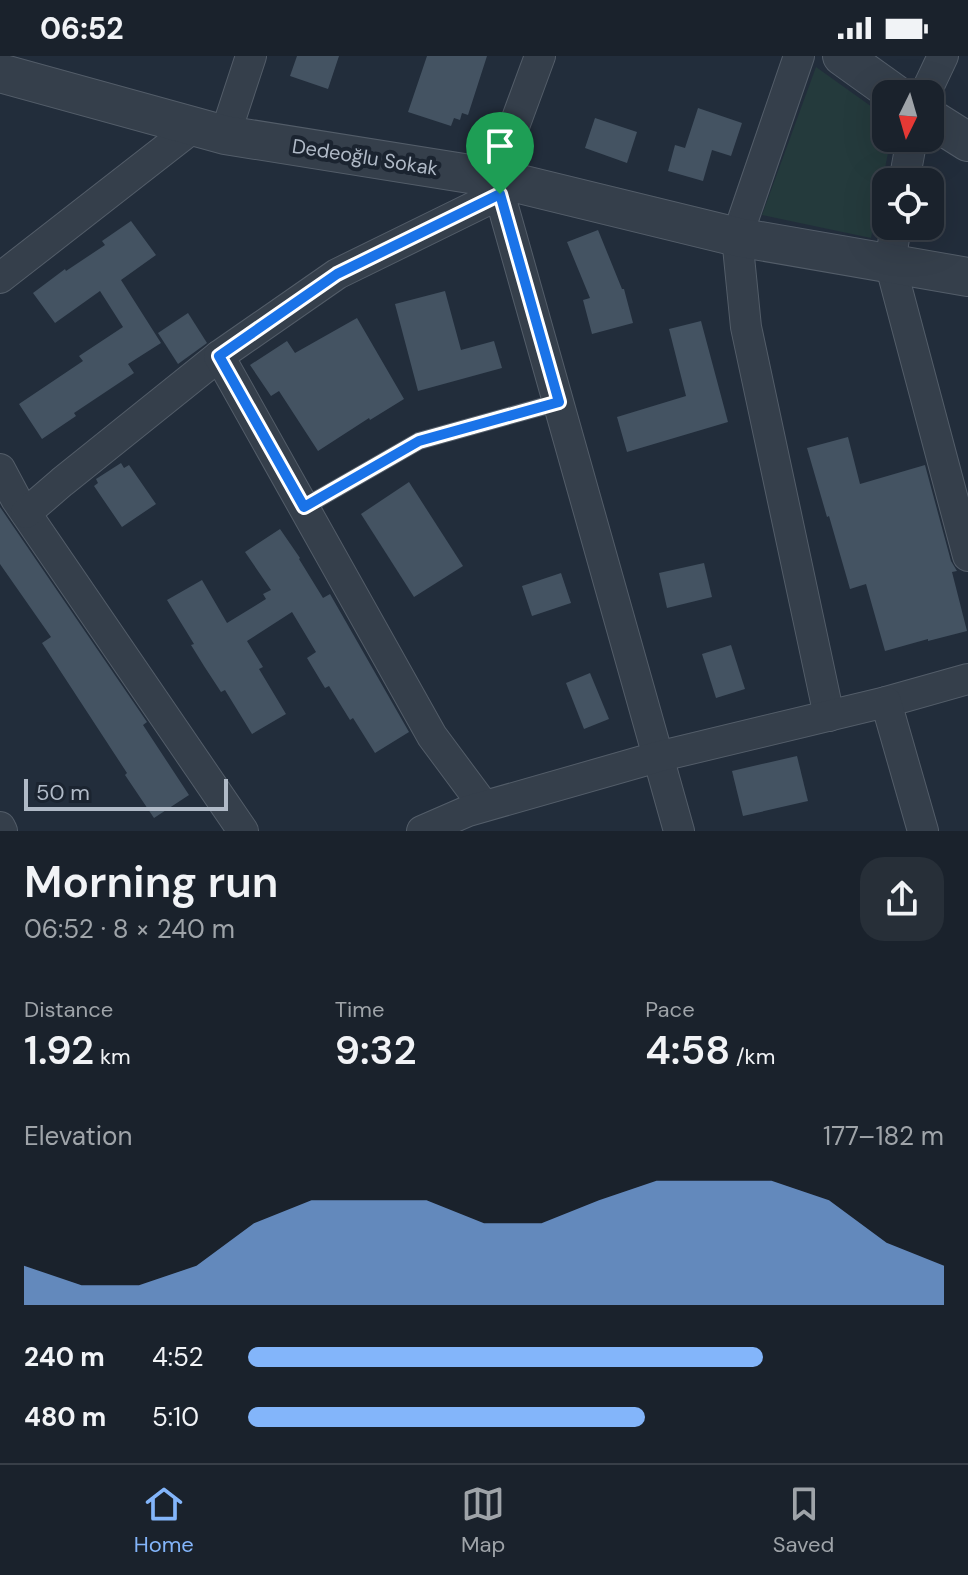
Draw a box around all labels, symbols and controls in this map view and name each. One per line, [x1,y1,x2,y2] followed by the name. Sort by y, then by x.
[40,9,124,48] text: 06:52
[872,80,944,152] north arrow
[872,80,944,240] map controls
[466,112,534,194] pin
[478,124,522,168] icon: arrive
[290,133,440,181] street label: Dedeoğlu Sokak
[872,168,944,240] button: locate
[24,775,228,811] scale bar
[36,778,90,807] text: 50 m
[24,853,278,911] text: Morning run
[860,857,944,941] button: share
[24,912,235,946] text: 06:52 · 8 × 240 m
[24,995,113,1024] text: Distance
[335,995,384,1024] text: Time
[645,995,695,1024] text: Pace
[24,1024,94,1076] text: 1.92
[335,1024,417,1076] text: 9:32
[645,1024,730,1076] text: 4:58
[94,1042,131,1071] text: km
[730,1042,775,1071] text: /km
[24,1119,132,1153] text: Elevation
[823,1119,944,1153] text: 177–182 m
[24,1340,105,1374] text: 240 m
[152,1340,203,1374] text: 4:52
[24,1400,106,1434] text: 480 m
[152,1400,199,1434] text: 5:10
[134,1482,194,1559] tab: Home
[461,1482,505,1559] tab: Map
[773,1482,834,1559] tab: Saved

